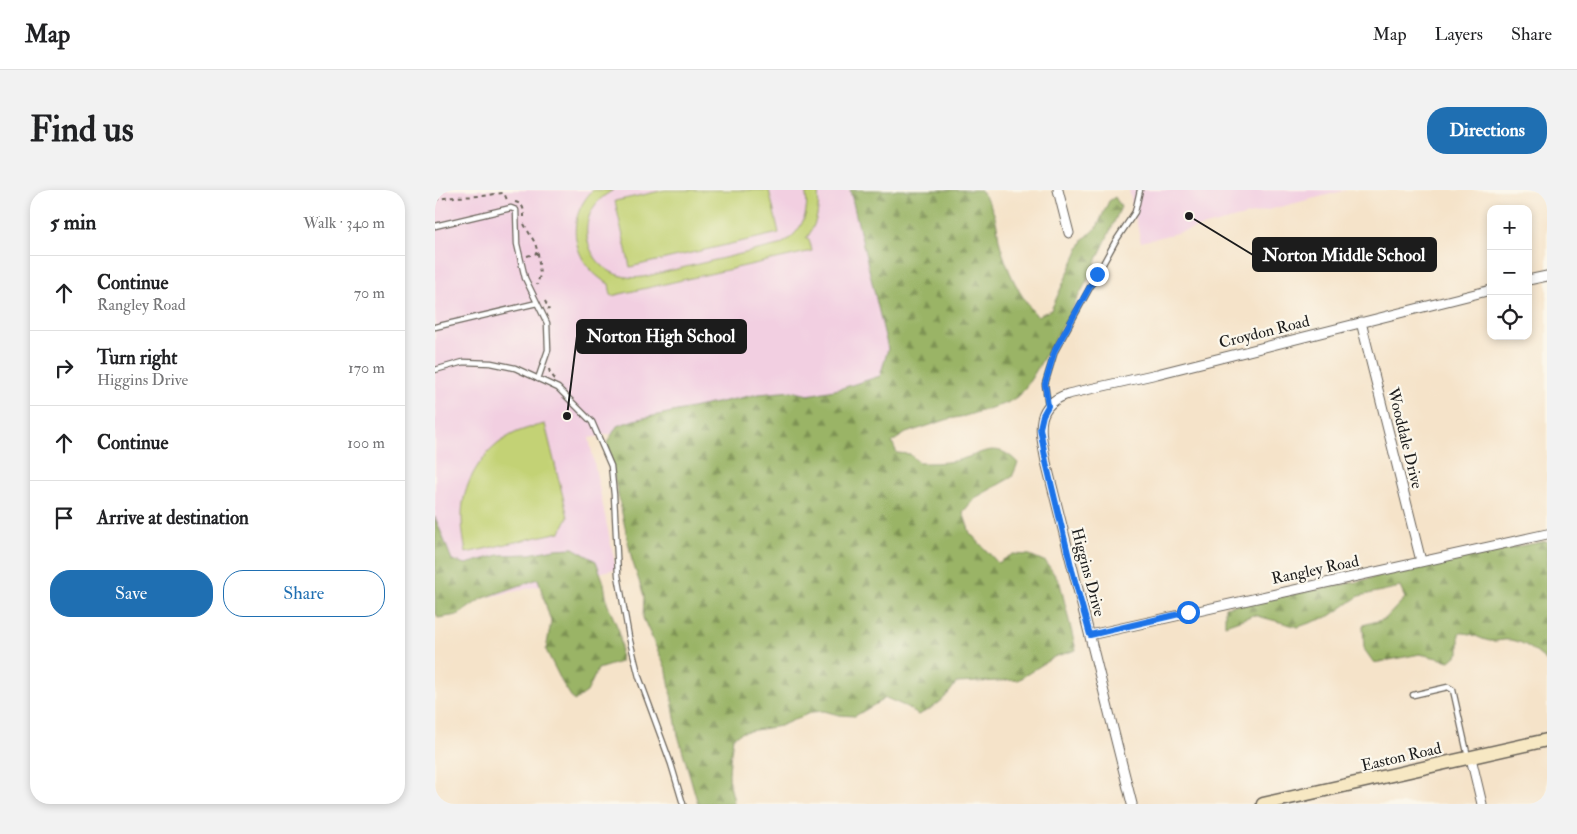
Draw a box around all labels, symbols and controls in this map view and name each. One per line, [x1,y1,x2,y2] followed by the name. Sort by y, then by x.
[25,19,70,50] text: Map
[1373,23,1407,46] text: Map
[1435,23,1483,46] text: Layers
[1511,23,1552,46] text: Share
[1427,107,1547,154] button: Directions
[30,108,134,152] text: Find us
[1487,205,1532,340] map controls
[1487,205,1532,250] button: +
[50,209,96,236] text: 5 min
[303,213,385,233] text: Walk · 340 m
[1253,238,1436,271] callout: Norton Middle School
[1262,244,1426,267] text: Norton Middle School
[1487,250,1532,295] button: −
[1086,263,1109,286] route end
[97,271,168,295] text: Continue
[50,279,78,307] icon: ahead
[354,283,385,303] text: 70 m
[97,295,186,315] text: Rangley Road
[1487,295,1532,340] button: locate
[1217,311,1312,353] street label: Croydon Road
[577,320,746,353] callout: Norton High School
[586,325,736,348] text: Norton High School
[97,346,177,370] text: Turn right
[50,354,78,382] icon: right
[348,358,385,378] text: 170 m
[97,370,188,390] text: Higgins Drive
[1383,385,1427,491] street label: Wooddale Drive
[50,429,78,457] icon: ahead
[97,431,168,455] text: Continue
[347,433,385,453] text: 100 m
[50,504,78,532] icon: arrive
[97,506,249,530] text: Arrive at destination
[1067,526,1110,619] street label: Higgins Drive
[1270,551,1361,589] street label: Rangley Road
[50,570,213,617] button: Save
[223,570,385,617] button: Share
[1177,601,1200,624] route start
[1359,738,1443,776] street label: Easton Road

